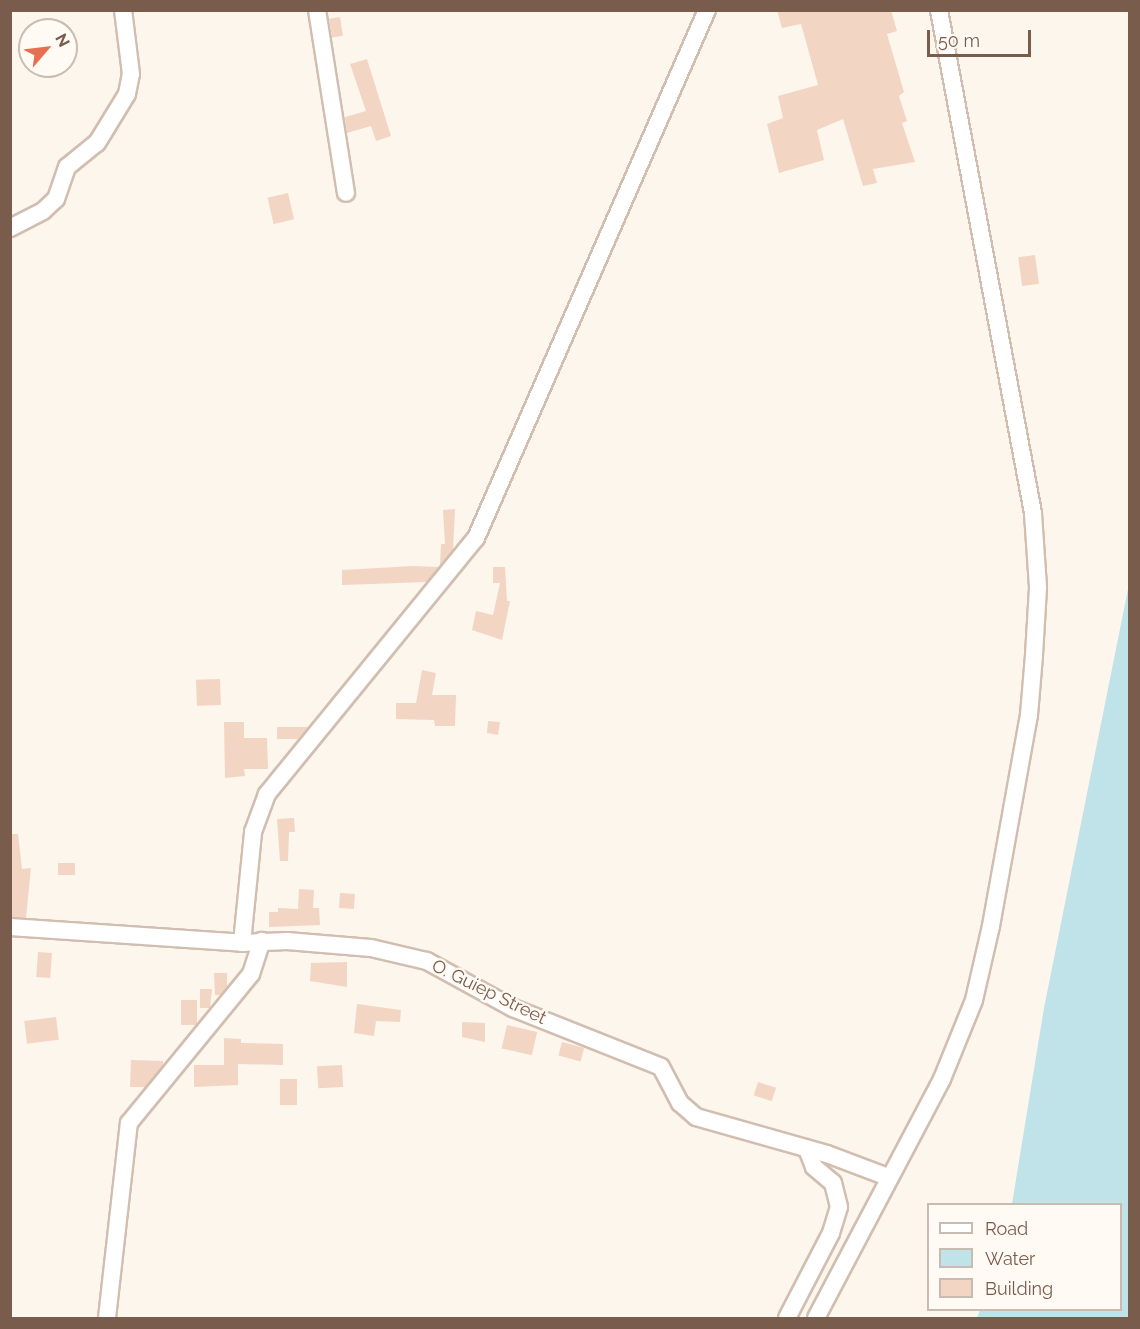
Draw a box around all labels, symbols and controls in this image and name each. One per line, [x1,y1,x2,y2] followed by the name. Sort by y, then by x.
[18,18,78,78] north arrow
[930,18,1034,56] scale bar
[51,30,74,50] text: N
[938,30,980,51] text: 50 m
[428,955,550,1029] street label: O. Guiep Street
[927,1203,1122,1311] legend
[985,1218,1028,1239] text: Road
[985,1248,1035,1269] text: Water
[985,1278,1053,1299] text: Building

